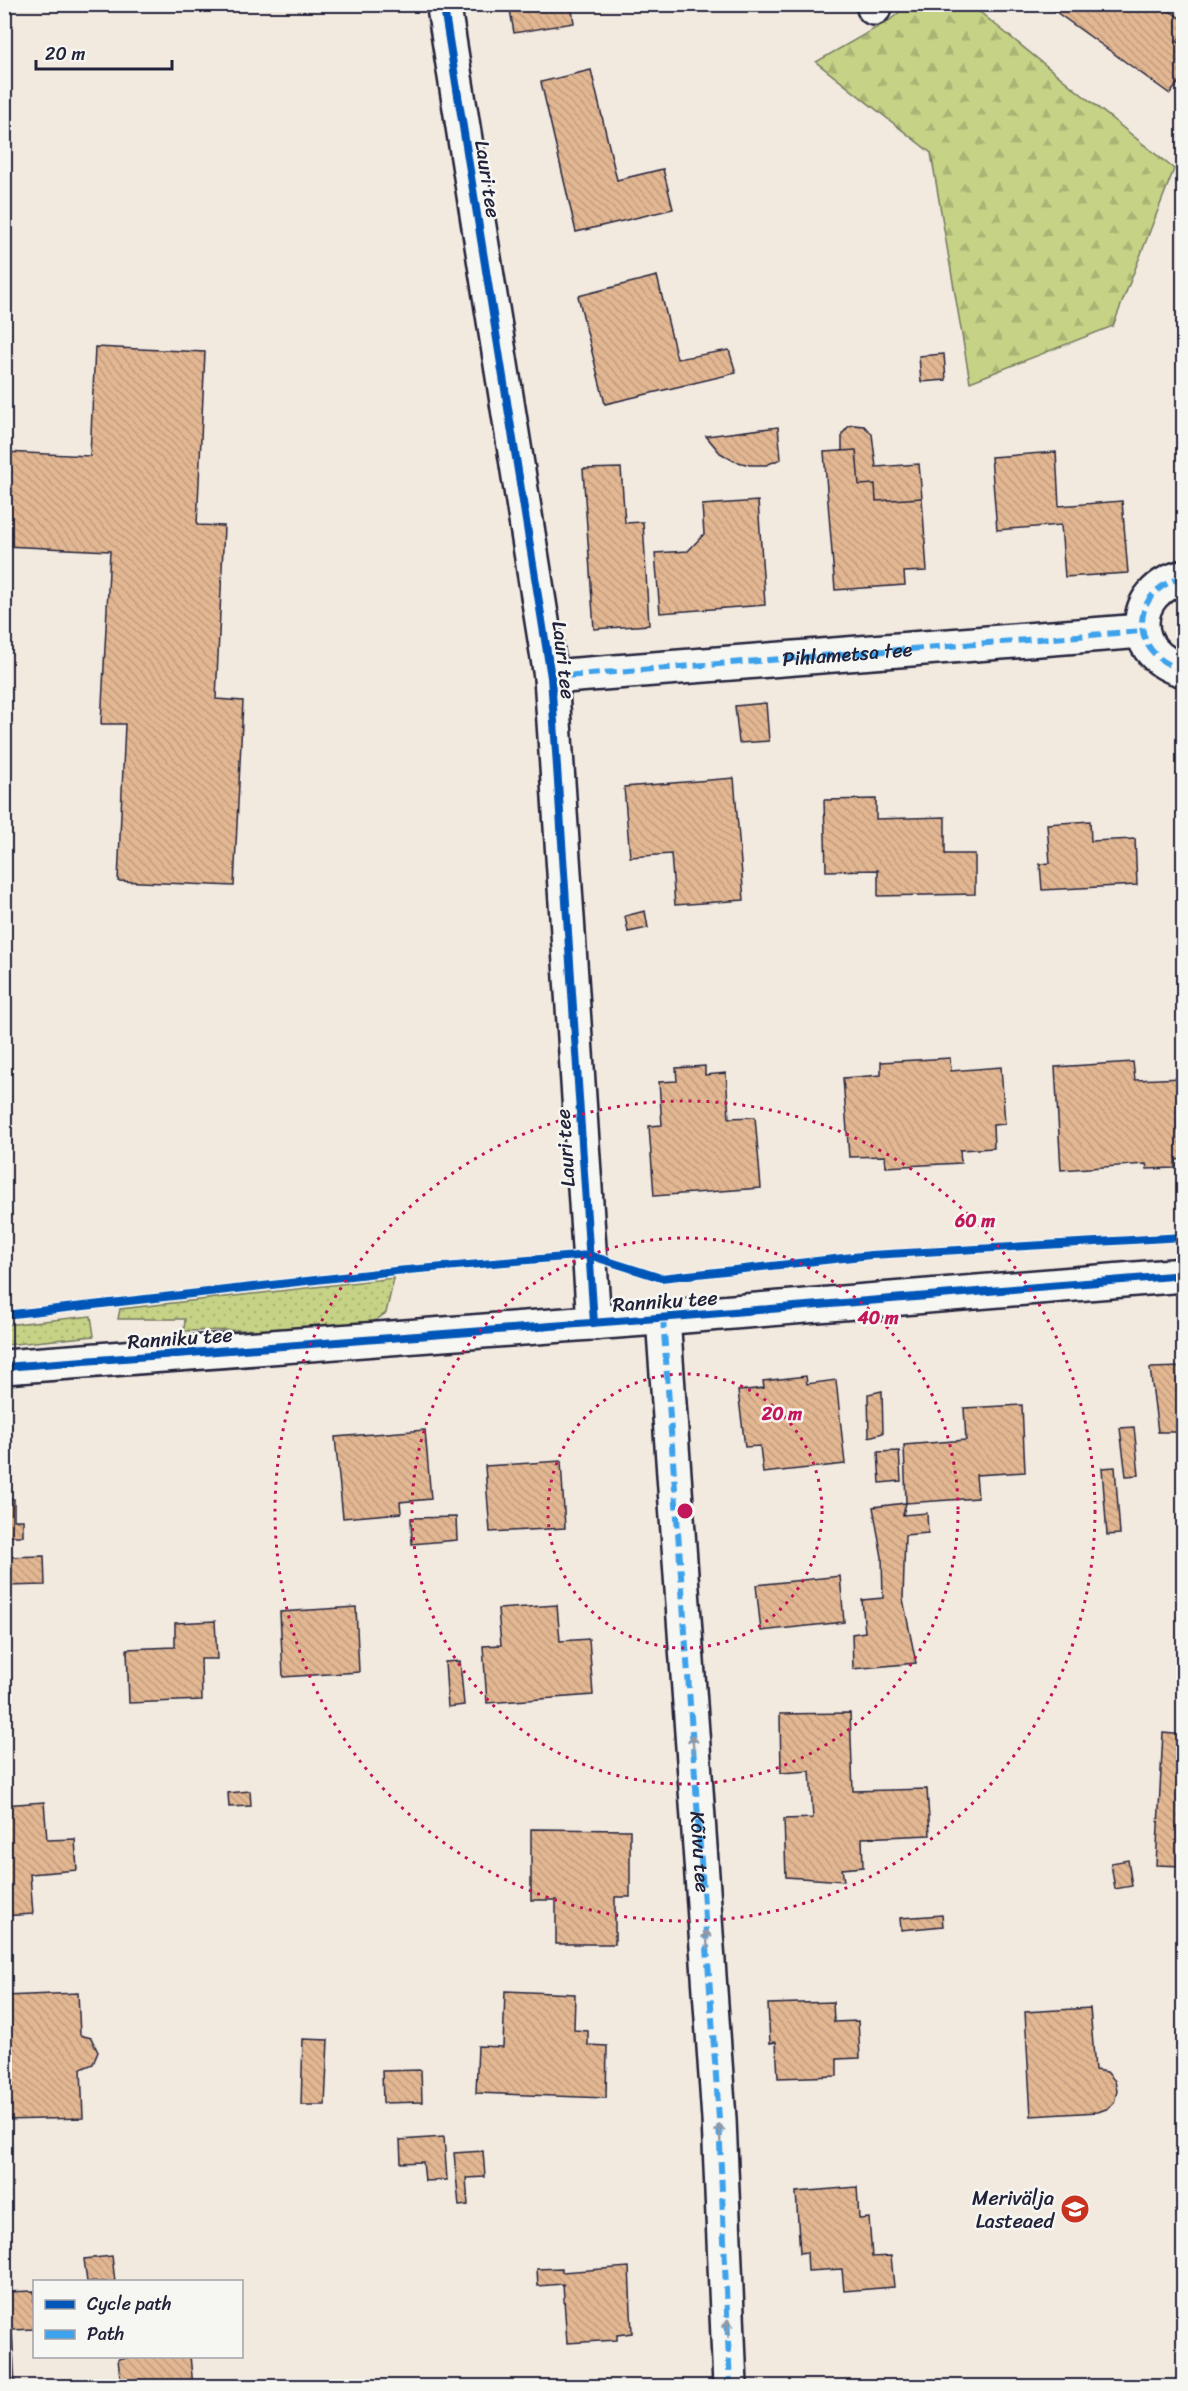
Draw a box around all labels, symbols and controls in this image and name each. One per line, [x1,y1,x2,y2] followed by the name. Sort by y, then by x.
[36,33,172,71] scale bar
[45,38,85,70] text: 20 m
[464,138,511,220] street label: Lauri tee
[541,619,586,701] street label: Lauri tee
[781,632,914,677] street label: Pihlametsa tee
[545,1108,586,1188] street label: Lauri tee
[954,1205,995,1237] text: 60 m
[611,1280,719,1323] street label: Ranniku tee
[856,1302,899,1334] text: 40 m
[126,1317,234,1360] street label: Ranniku tee
[761,1398,802,1430] text: 20 m
[675,1501,695,1521] centre of rings
[687,1735,698,1755] one-way arrow
[680,1810,720,1894] street label: Kõivu tee
[701,1929,712,1949] one-way arrow
[714,2124,725,2144] one-way arrow
[972,2181,1055,2239] place label: Merivälja Lasteaed
[1059,2193,1091,2225] school or university icon: Merivälja Lasteaed
[33,2280,243,2358] legend
[87,2288,171,2320] text: Cycle path
[87,2318,124,2350] text: Path
[722,2319,733,2339] one-way arrow

